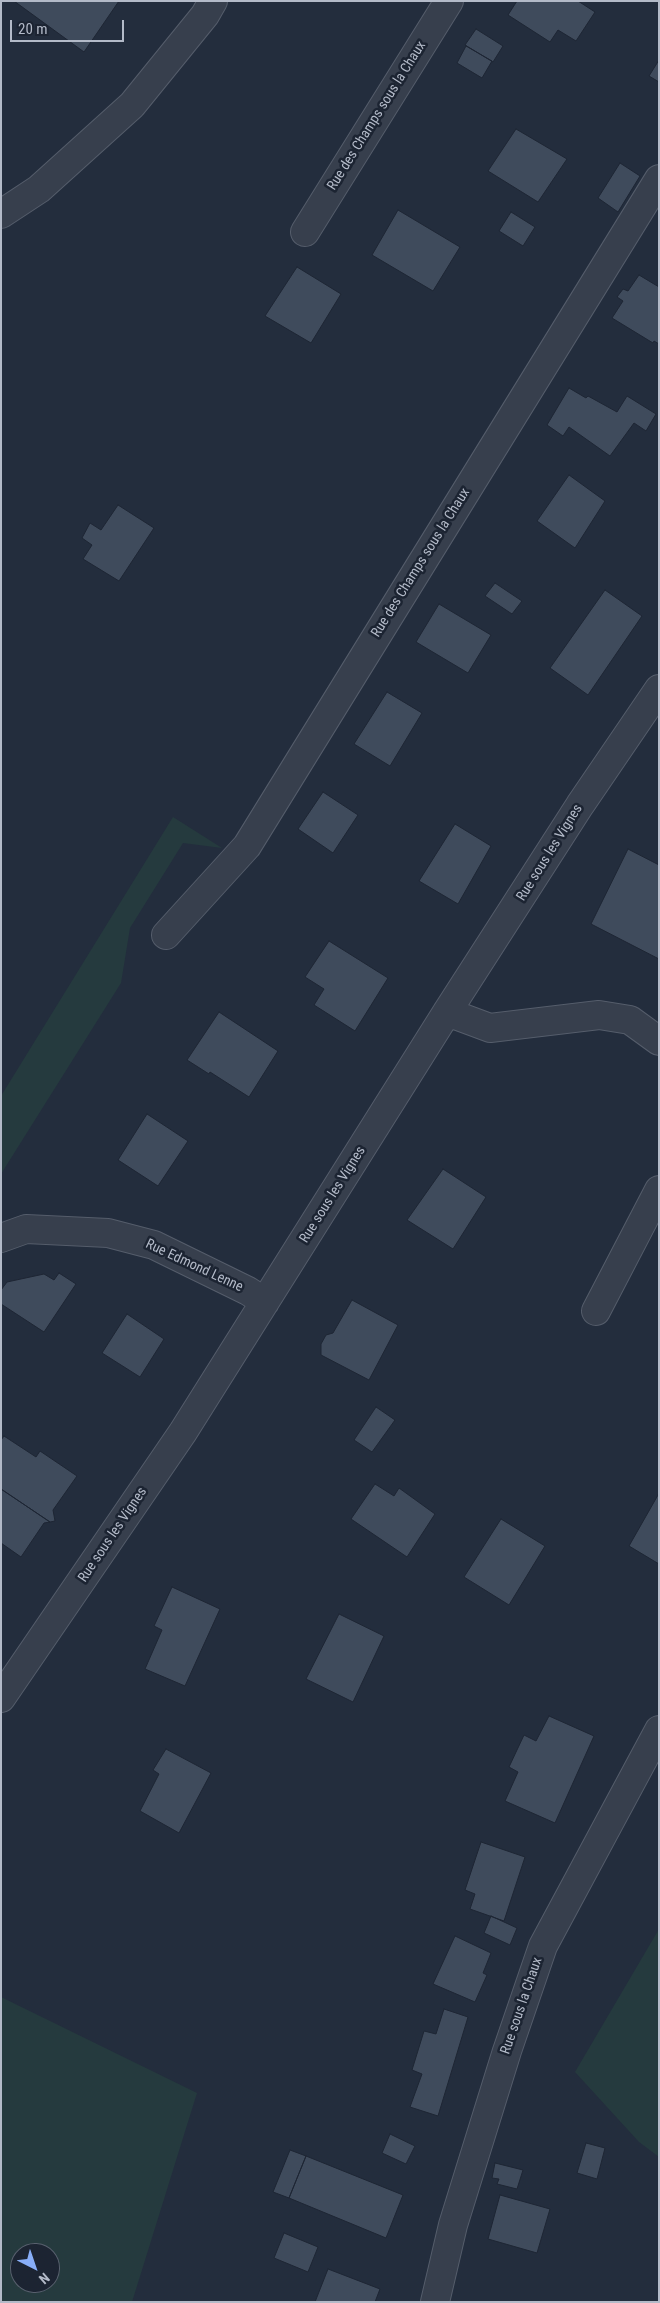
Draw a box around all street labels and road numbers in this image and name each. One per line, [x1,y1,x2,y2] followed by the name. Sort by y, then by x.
[324,38,430,194] street label: Rue des Champs sous la Chaux
[368,485,474,641] street label: Rue des Champs sous la Chaux
[514,802,586,904] street label: Rue sous les Vignes
[297,1144,369,1246] street label: Rue sous les Vignes
[143,1236,245,1296] street label: Rue Edmond Lenne
[75,1484,151,1586] street label: Rue sous les Vignes
[498,1955,546,2057] street label: Rue sous la Chaux

